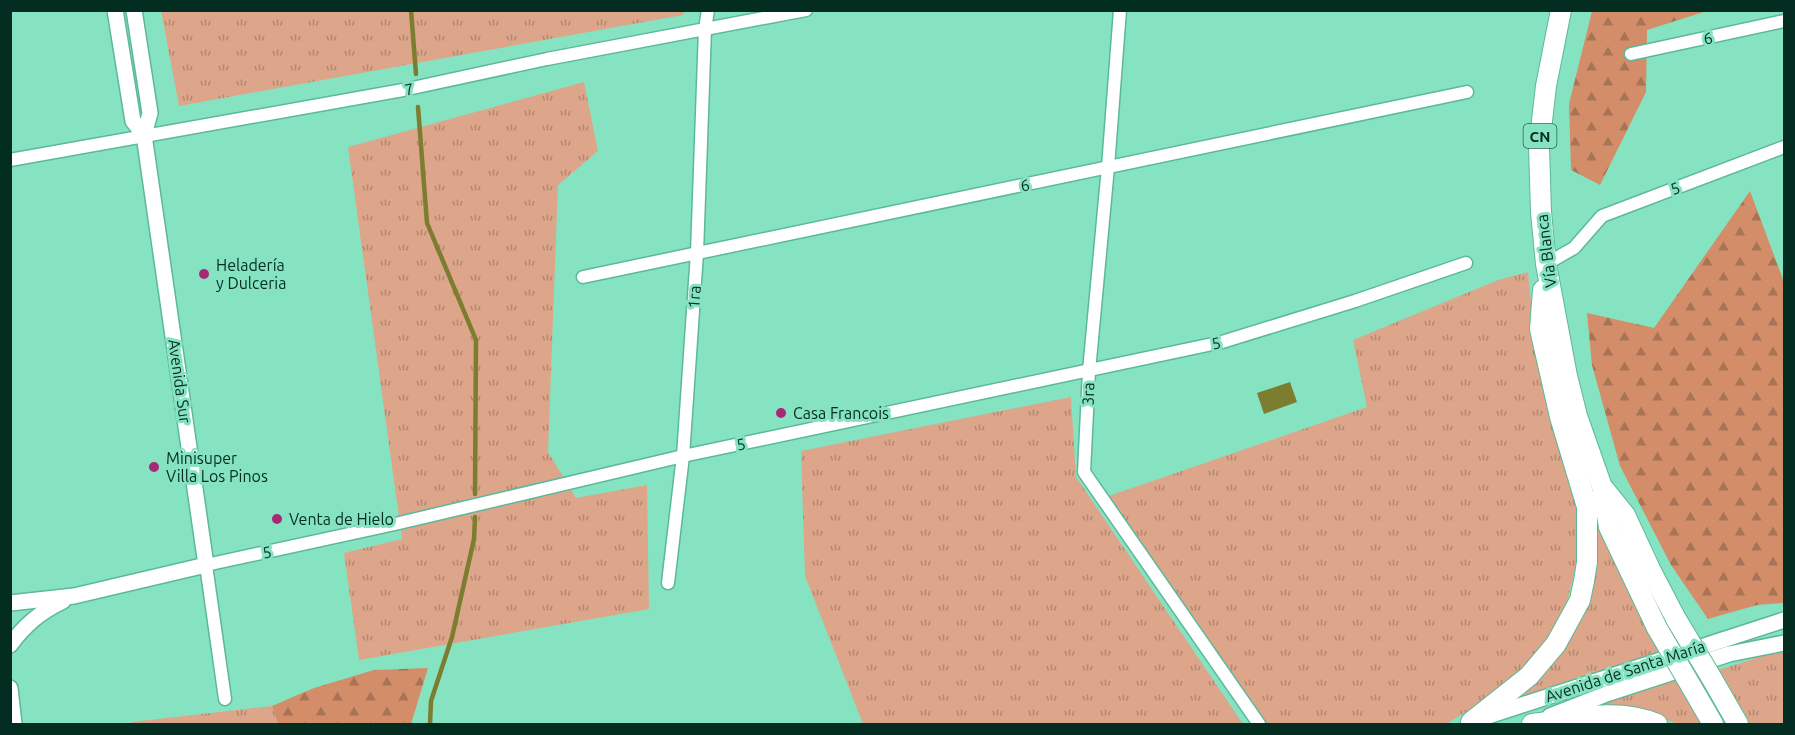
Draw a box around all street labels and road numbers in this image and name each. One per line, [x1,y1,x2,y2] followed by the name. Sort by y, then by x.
[1702,28,1714,48] street label: 6
[403,79,415,99] street label: 7
[1524,124,1556,148] road number: CN
[1019,175,1031,195] street label: 6
[1668,178,1682,198] street label: 5
[1533,213,1559,289] street label: Vía Blanca
[684,285,704,309] street label: 1ra
[1210,333,1222,353] street label: 5
[165,338,195,424] street label: Avenida Sur
[1079,382,1097,406] street label: 3ra
[735,434,747,454] street label: 5
[261,542,273,562] street label: 5
[1543,637,1707,705] street label: Avenida de Santa María

